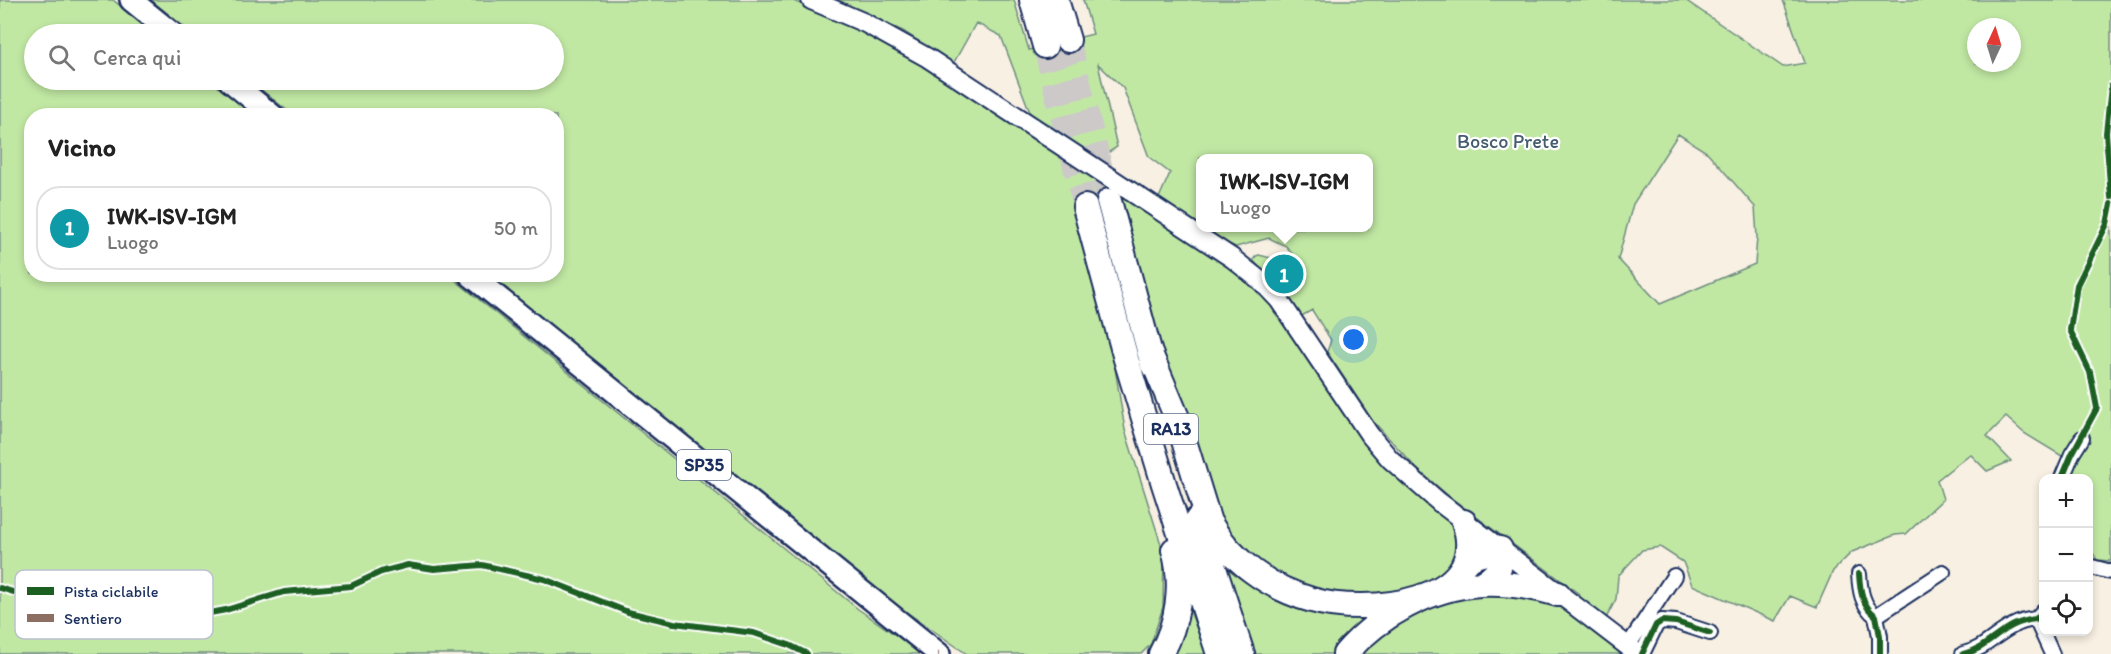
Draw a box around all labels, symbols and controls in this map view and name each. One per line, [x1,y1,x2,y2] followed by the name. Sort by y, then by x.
[1967,18,2021,72] north arrow
[24,24,564,90] search box
[45,41,78,74] icon: search
[93,44,181,71] text: Cerca qui
[1457,129,1559,153] park label: Bosco Prete
[48,131,116,163] text: Vicino
[1196,154,1373,232] popup
[1219,168,1350,195] text: IWK-ISV-IGM
[1219,195,1271,219] text: Luogo
[107,203,237,230] text: IWK-ISV-IGM
[65,216,74,240] text: 1
[494,216,538,240] text: 50 m
[107,230,159,254] text: Luogo
[1264,252,1304,296] pin: 1
[1339,325,1368,354] your location
[1144,414,1198,444] road number: RA13
[677,450,731,480] road number: SP35
[2039,474,2093,636] map controls
[2039,474,2093,528] button: +
[2039,528,2093,582] button: −
[15,570,213,639] legend
[64,582,159,601] text: Pista ciclabile
[2039,582,2093,636] button: locate
[64,609,122,628] text: Sentiero

